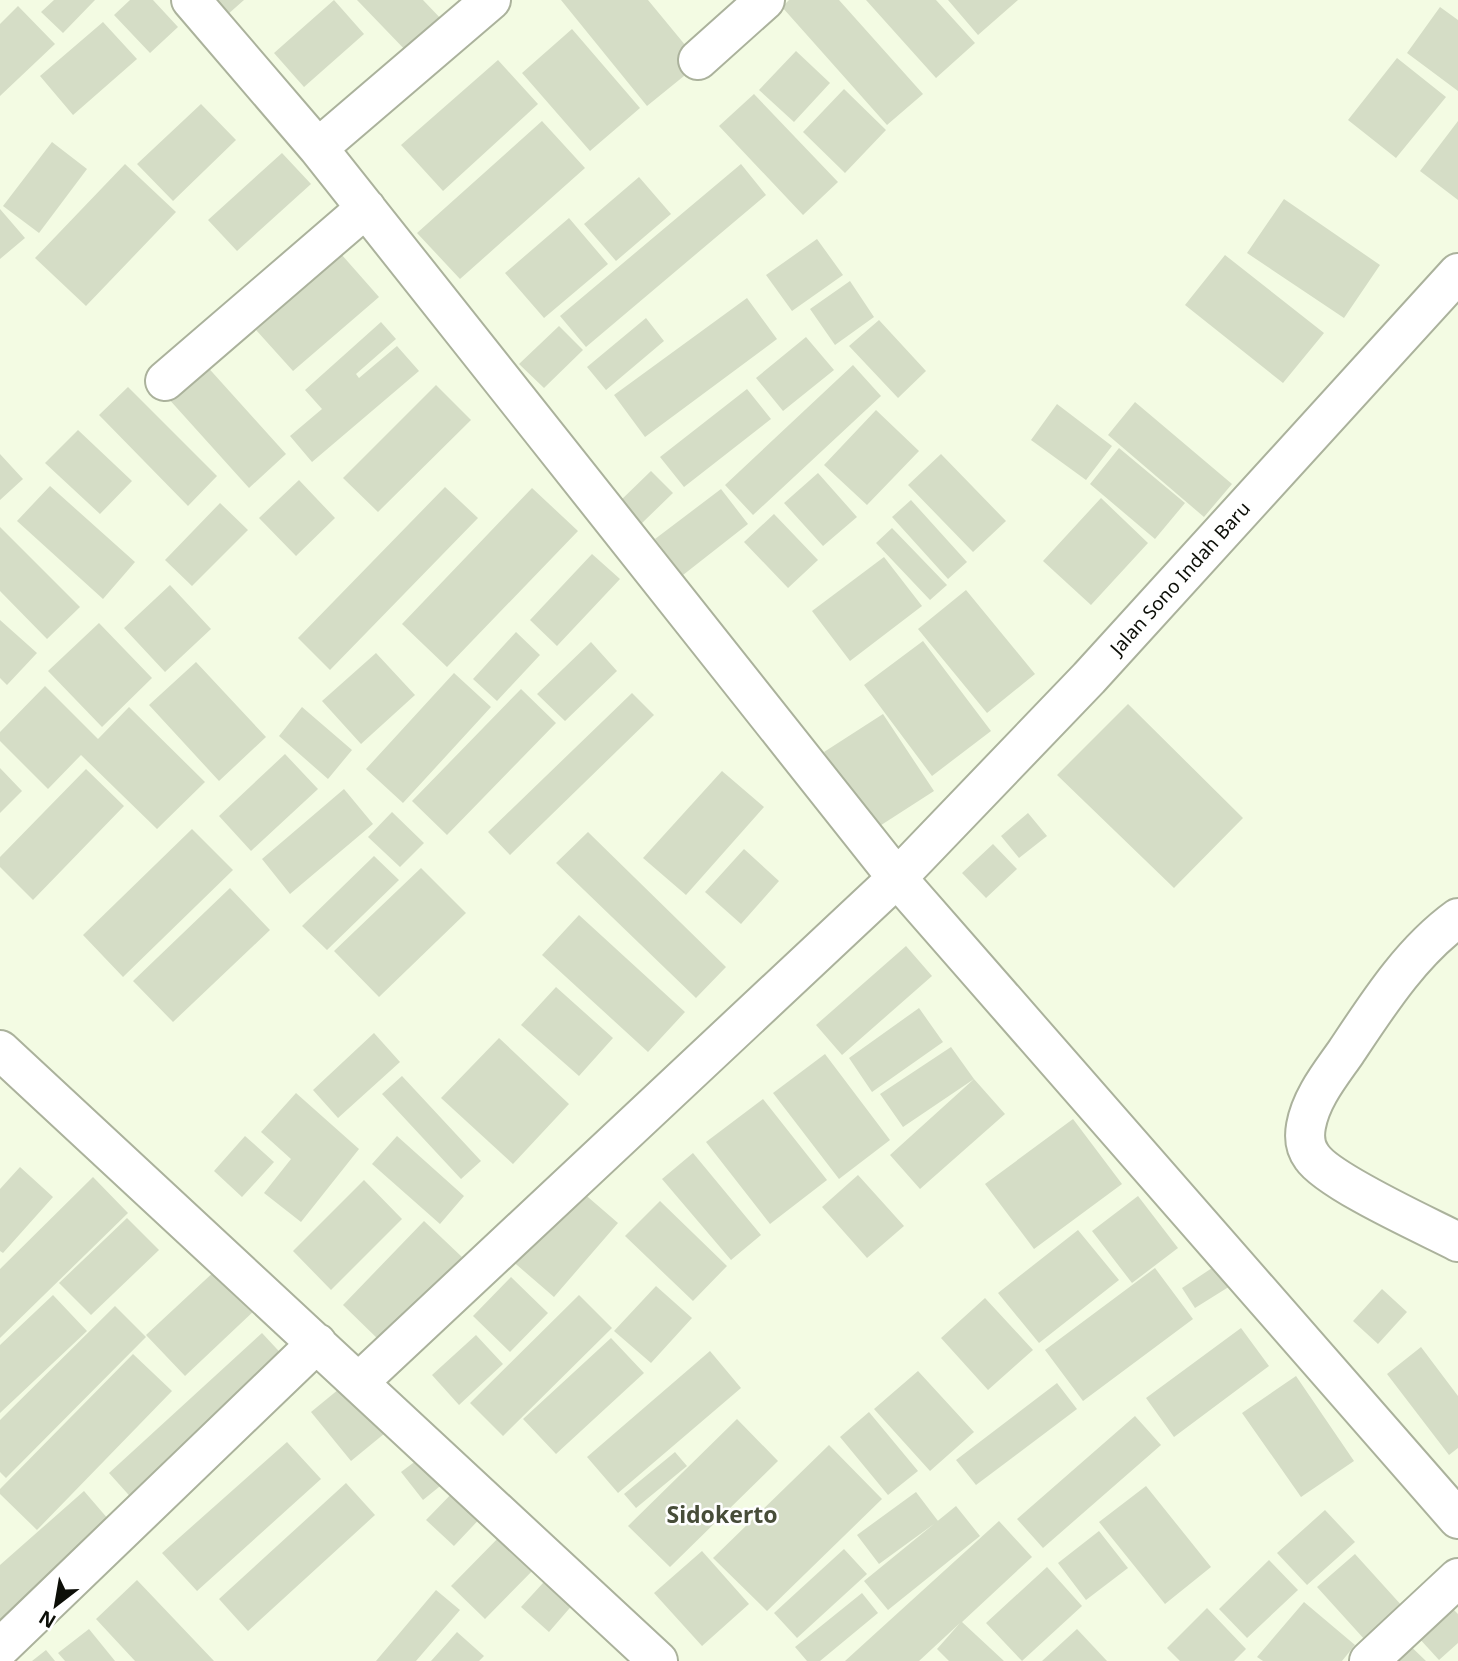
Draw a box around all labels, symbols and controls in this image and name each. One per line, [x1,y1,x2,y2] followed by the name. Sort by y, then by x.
[1103,496,1256,662] street label: Jalan Sono Indah Baru
[666,1498,778,1530] district label: Sidokerto
[21,1570,91,1640] north arrow
[34,1604,61,1635] text: N

